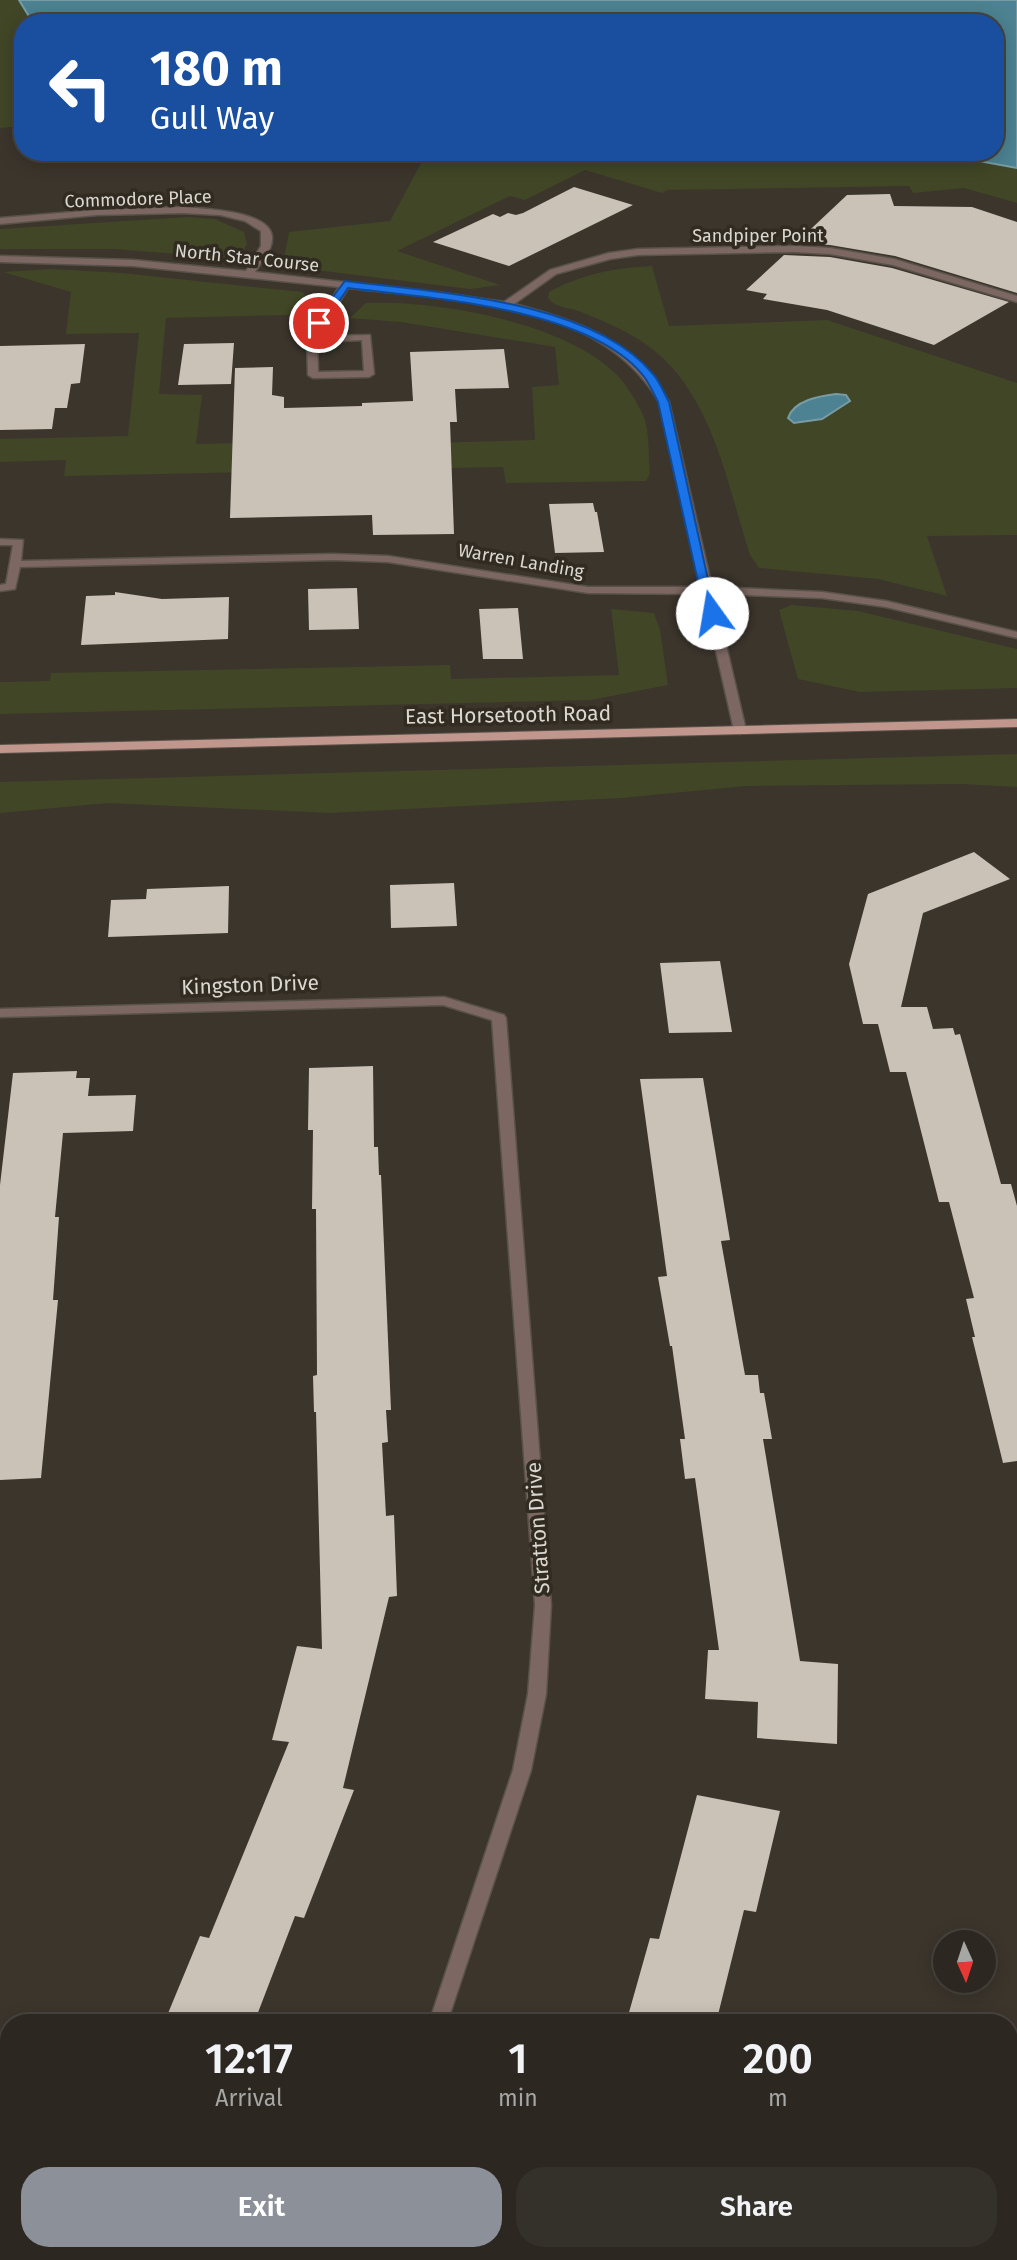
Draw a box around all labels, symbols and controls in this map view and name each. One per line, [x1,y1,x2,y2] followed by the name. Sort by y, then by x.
[150,39,283,98] text: 180 m
[35,42,126,133] icon: left
[150,99,274,137] text: Gull Way
[64,185,212,213] street label: Commodore Place
[692,225,824,247] street label: Sandpiper Point
[174,239,320,277] street label: North Star Course
[289,293,349,353] pin
[300,304,338,342] icon: arrive
[456,539,586,583] street label: Warren Landing
[675,576,749,650] position arrow
[405,700,611,730] street label: East Horsetooth Road
[181,970,319,1000] street label: Kingston Drive
[520,1461,556,1595] street label: Stratton Drive
[933,1930,996,1993] north arrow
[933,1930,996,1993] map controls
[205,2034,293,2084] text: 12:17
[508,2034,527,2084] text: 1
[743,2034,813,2084] text: 200
[215,2084,283,2112] text: Arrival
[498,2084,538,2112] text: min
[768,2084,788,2112] text: m
[21,2167,502,2247] button: Exit
[516,2167,997,2247] button: Share

